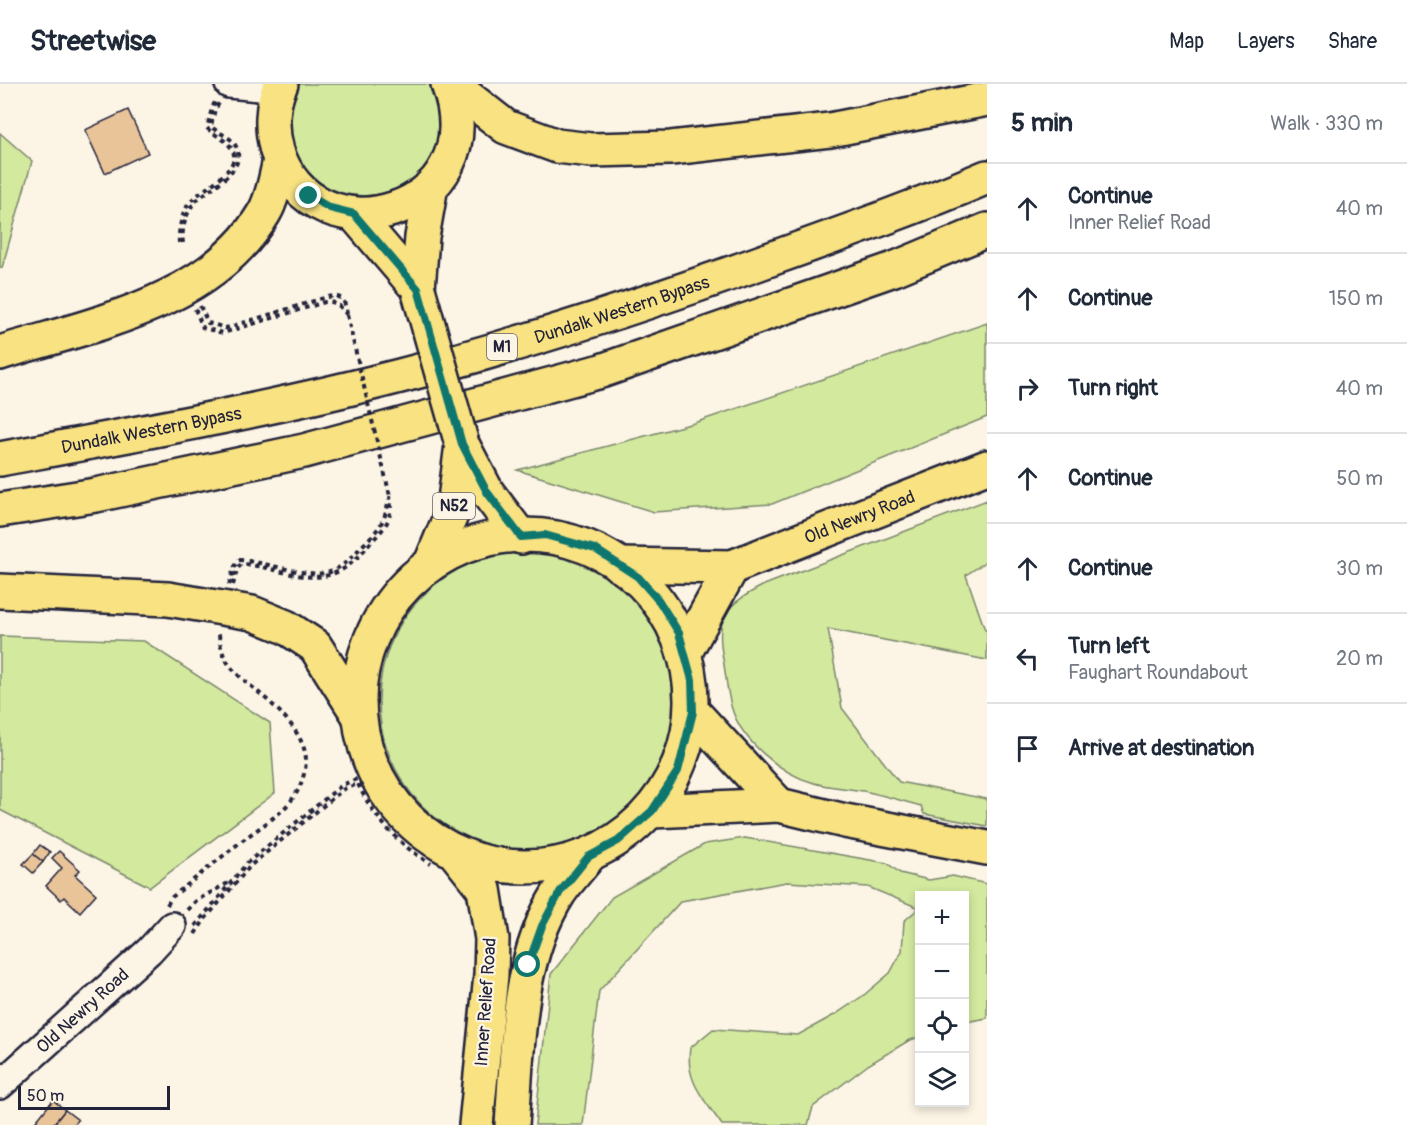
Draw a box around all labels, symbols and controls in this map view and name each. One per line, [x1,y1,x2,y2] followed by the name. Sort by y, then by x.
[30,24,156,59] text: Streetwise
[1169,28,1204,55] text: Map
[1237,28,1295,55] text: Layers
[1328,28,1377,55] text: Share
[1011,107,1073,139] text: 5 min
[1270,111,1383,136] text: Walk · 330 m
[295,182,321,208] route end
[1068,182,1152,210] text: Continue
[1011,192,1044,225] icon: ahead
[1336,196,1383,221] text: 40 m
[1068,210,1211,235] text: Inner Relief Road
[531,270,712,349] street label: Dundalk Western Bypass
[1011,282,1044,315] icon: ahead
[1068,284,1152,312] text: Continue
[1329,286,1383,311] text: 150 m
[487,334,517,360] road number: M1
[1011,372,1044,405] icon: right
[1068,374,1158,402] text: Turn right
[1336,376,1383,401] text: 40 m
[59,401,243,459] street label: Dundalk Western Bypass
[1011,462,1044,495] icon: ahead
[1068,464,1152,492] text: Continue
[1336,466,1383,491] text: 50 m
[801,485,918,549] street label: Old Newry Road
[433,493,475,519] road number: N52
[1011,552,1044,585] icon: ahead
[1068,554,1152,582] text: Continue
[1336,556,1383,581] text: 30 m
[1068,632,1150,660] text: Turn left
[1011,642,1044,675] icon: left
[1336,646,1383,671] text: 20 m
[1068,660,1248,685] text: Faughart Roundabout
[1011,732,1044,765] icon: arrive
[1068,734,1254,762] text: Arrive at destination
[915,891,969,1107] map controls
[915,891,969,945] button: +
[470,937,502,1067] street label: Inner Relief Road
[915,945,969,999] button: −
[514,951,540,977] route start
[31,963,134,1058] street label: Old Newry Road
[915,999,969,1053] button: locate
[915,1053,969,1107] button: layers
[18,1083,170,1110] scale bar
[27,1086,64,1106] text: 50 m

